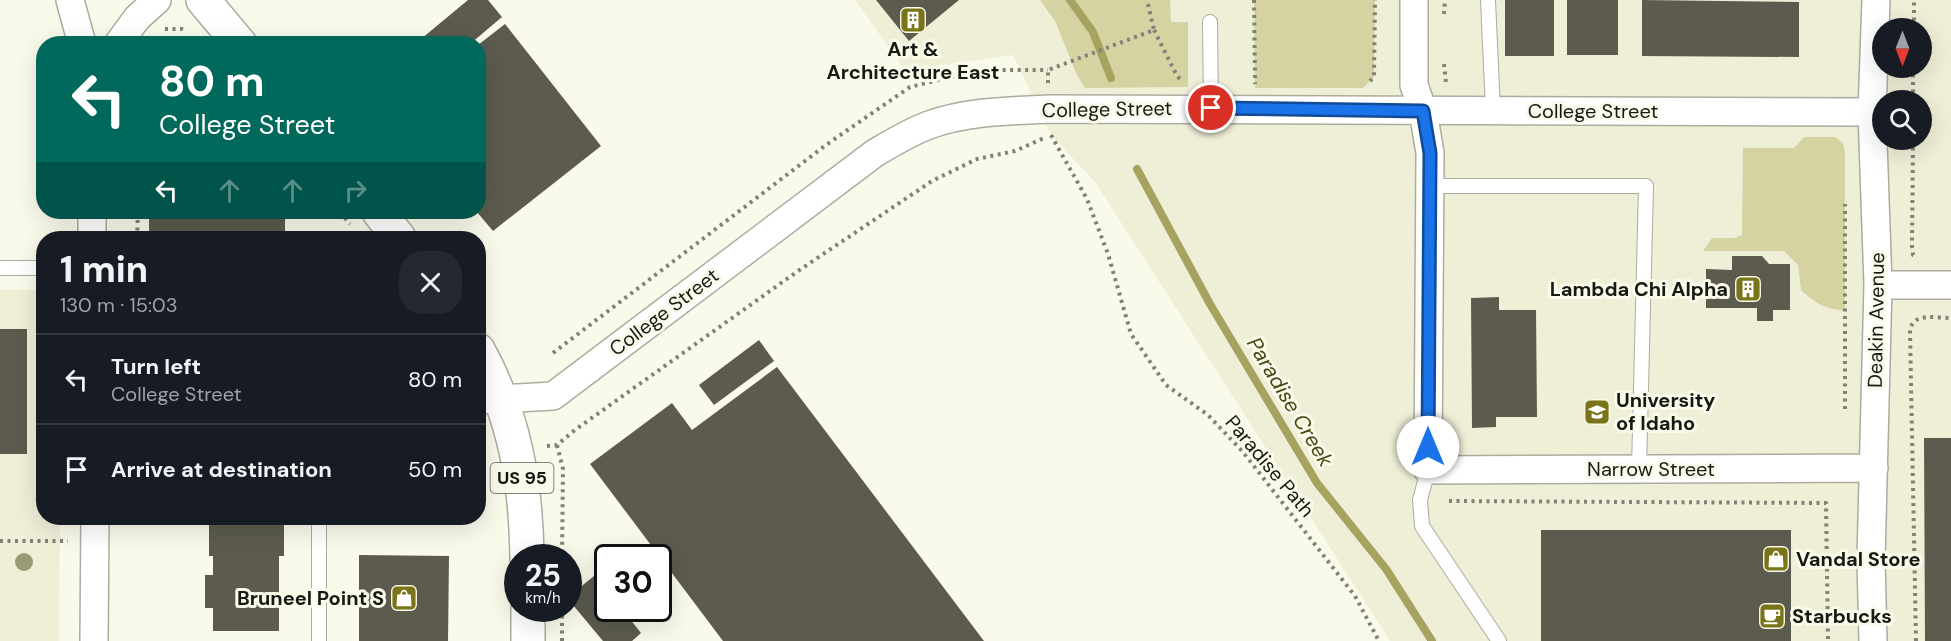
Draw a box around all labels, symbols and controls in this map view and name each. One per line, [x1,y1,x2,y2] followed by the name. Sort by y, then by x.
[898,5,928,35] building icon: Art & Architecture East
[1872,18,1932,78] north arrow
[1872,18,1932,150] map controls
[827,36,999,85] place label: Art & Architecture East
[159,54,265,109] text: 80 m
[60,60,138,138] icon: left
[1185,82,1236,133] pin
[1872,90,1932,150] button: search
[1194,91,1227,124] icon: arrive
[1042,95,1173,123] street label: College Street
[1528,98,1658,124] street label: College Street
[159,107,335,142] text: College Street
[150,174,183,207] icon: left
[213,174,246,207] icon: ahead
[276,174,309,207] icon: ahead
[339,174,372,207] icon: right
[60,246,148,293] text: 1 min
[399,251,462,314] button: close
[1862,252,1890,388] street label: Deakin Avenue
[604,262,724,362] street label: College Street
[1733,274,1763,304] building icon: Lambda Chi Alpha
[1550,276,1728,302] place label: Lambda Chi Alpha
[60,292,177,318] text: 130 m · 15:03
[1240,332,1340,472] water label: Paradise Creek
[111,352,201,381] text: Turn left
[60,363,93,396] icon: left
[408,365,462,394] text: 80 m
[111,381,242,407] text: College Street
[1616,387,1715,436] place label: University of Idaho
[1582,397,1612,427] school or university icon: University of Idaho
[1220,410,1320,522] street label: Paradise Path
[1396,415,1460,479] position arrow
[60,453,93,486] icon: arrive
[111,455,332,484] text: Arrive at destination
[408,455,462,484] text: 50 m
[1587,456,1715,482] street label: Narrow Street
[490,463,554,493] road number: US 95
[594,544,672,622] speed limit sign: 30
[1761,544,1791,574] shop icon: Vandal Store
[1796,546,1921,572] place label: Vandal Store
[525,556,561,595] text: 25
[389,583,419,613] shop icon: Bruneel Point S
[237,585,384,611] place label: Bruneel Point S
[525,588,561,608] text: km/h
[1757,601,1787,631] cafe icon: Starbucks
[1792,603,1892,629] place label: Starbucks

